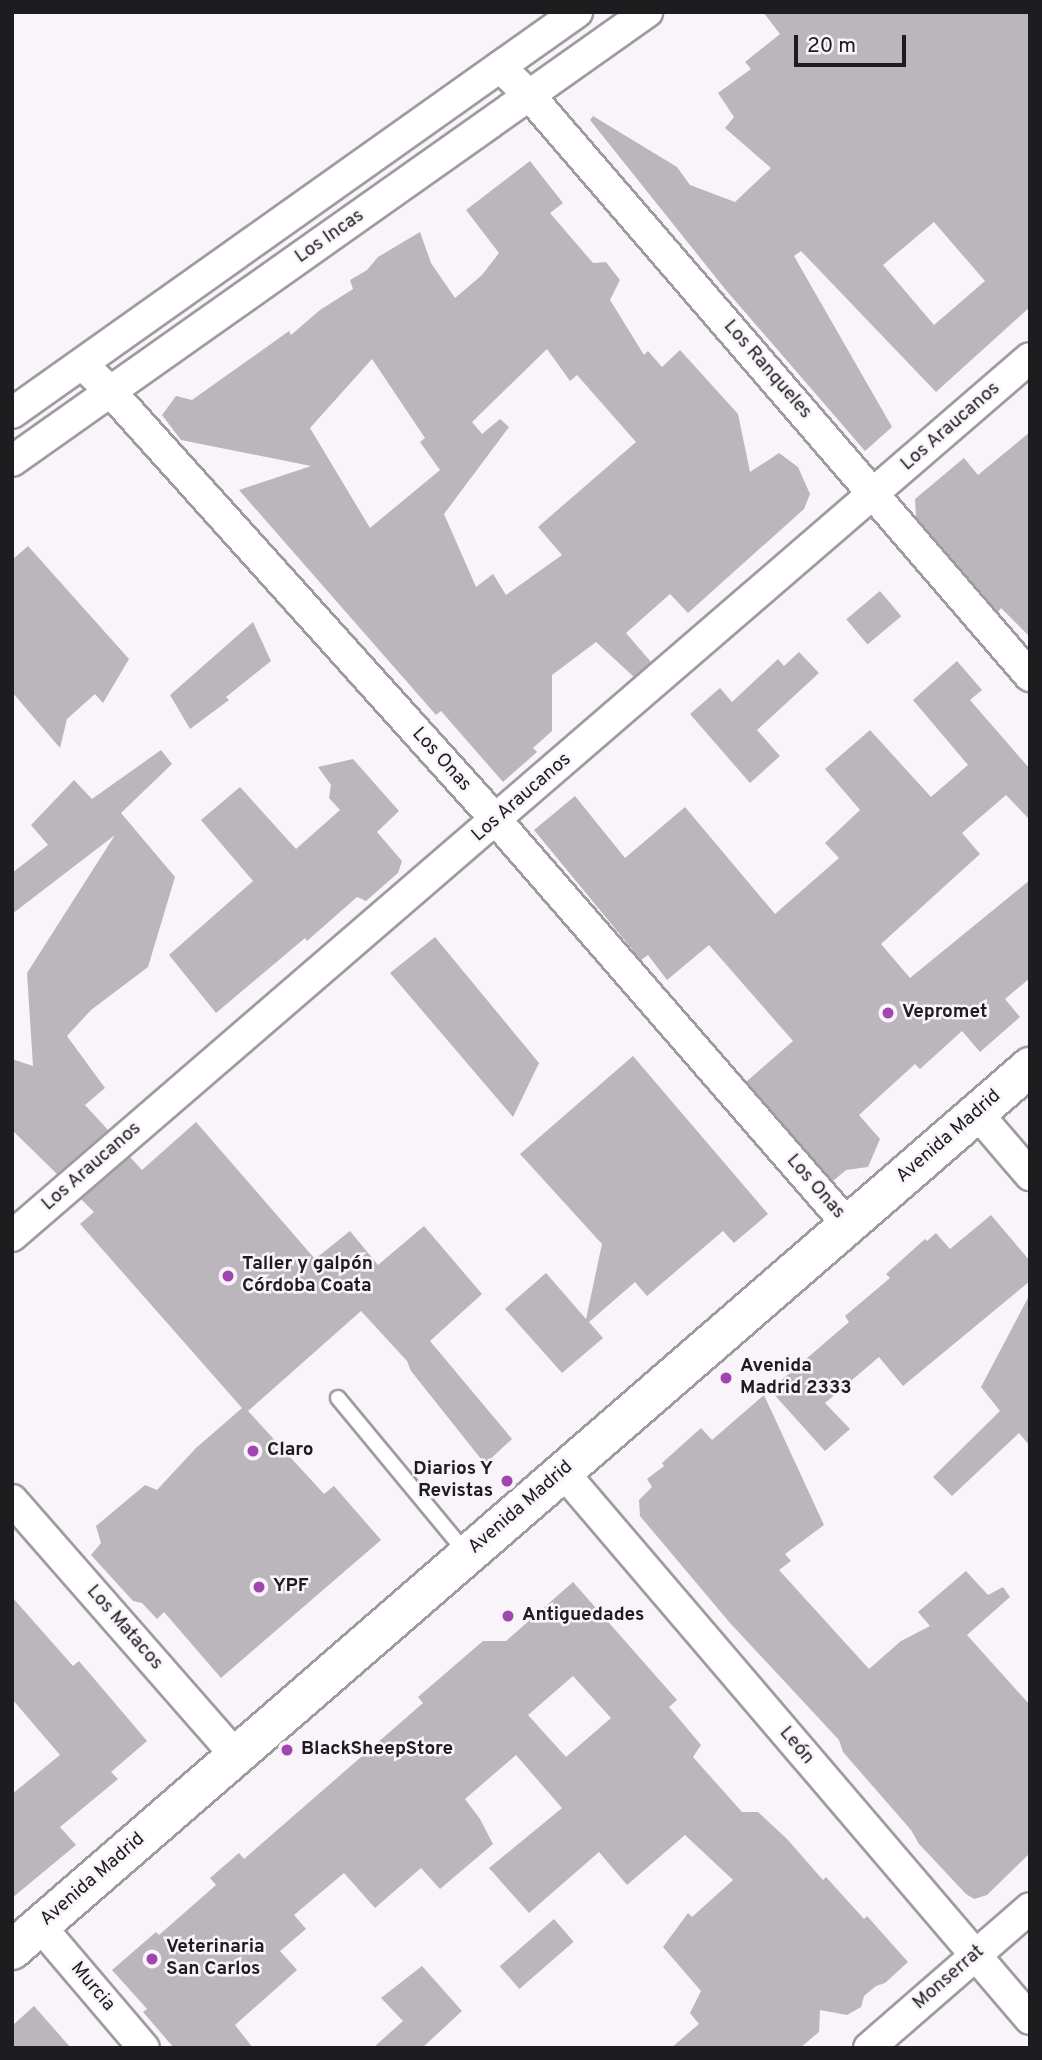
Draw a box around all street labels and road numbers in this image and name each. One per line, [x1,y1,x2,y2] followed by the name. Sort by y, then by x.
[291,205,369,269] street label: Los Incas
[718,316,816,424] street label: Los Ranqueles
[896,377,1006,477] street label: Los Araucanos
[406,723,476,797] street label: Los Onas
[467,748,577,848] street label: Los Araucanos
[892,1085,1006,1189] street label: Avenida Madrid
[37,1117,147,1217] street label: Los Araucanos
[781,1150,849,1224] street label: Los Onas
[464,1456,578,1560] street label: Avenida Madrid
[81,1581,167,1675] street label: Los Matacos
[774,1722,818,1770] street label: León
[36,1828,150,1932] street label: Avenida Madrid
[909,1941,989,2015] street label: Monserrat
[65,1958,119,2016] street label: Murcia

